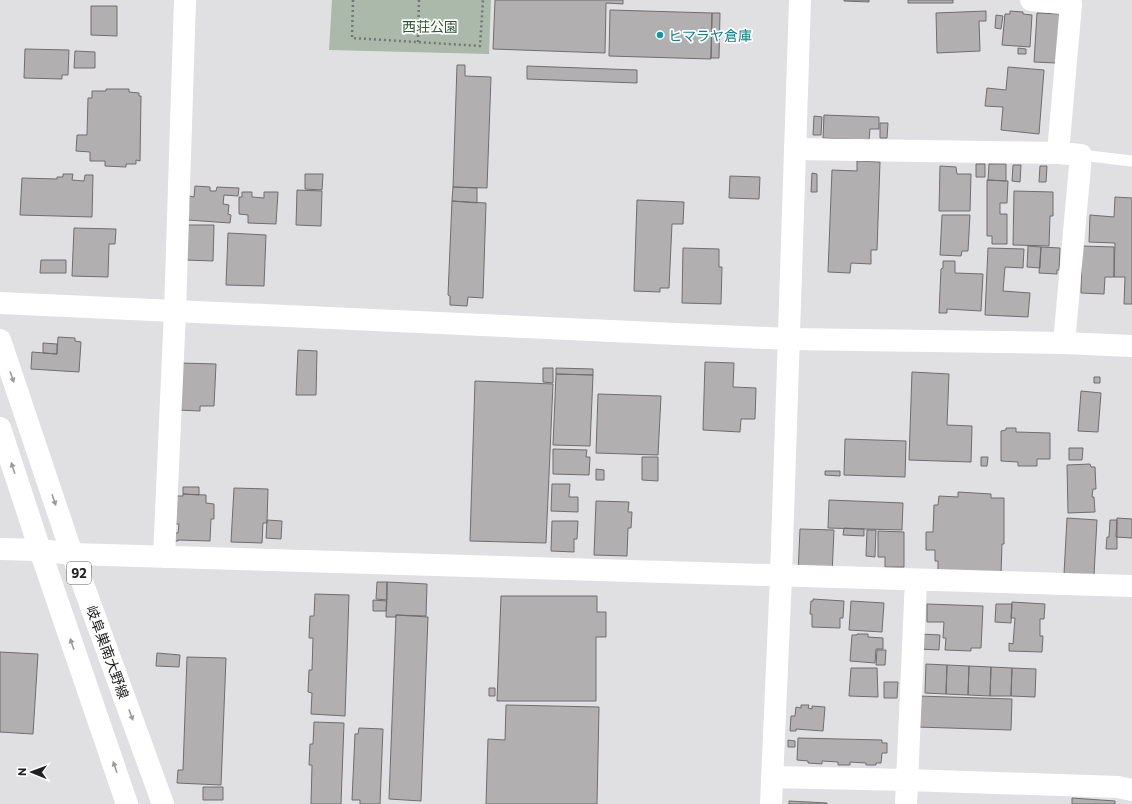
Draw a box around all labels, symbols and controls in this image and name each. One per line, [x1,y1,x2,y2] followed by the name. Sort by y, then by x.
[402,18,458,35] park label: 西荘公園
[668,27,752,44] place label: ヒマラヤ倉庫
[655,30,665,40] marker: ヒマラヤ倉庫
[10,372,16,384] one-way arrow
[10,462,16,474] one-way arrow
[51,495,57,507] one-way arrow
[67,562,91,584] road number: 92
[83,603,133,701] street label: 岐阜巣南大野線
[69,638,75,650] one-way arrow
[128,710,134,722] one-way arrow
[12,752,52,792] north arrow
[111,761,117,773] one-way arrow
[15,768,28,776] text: N

